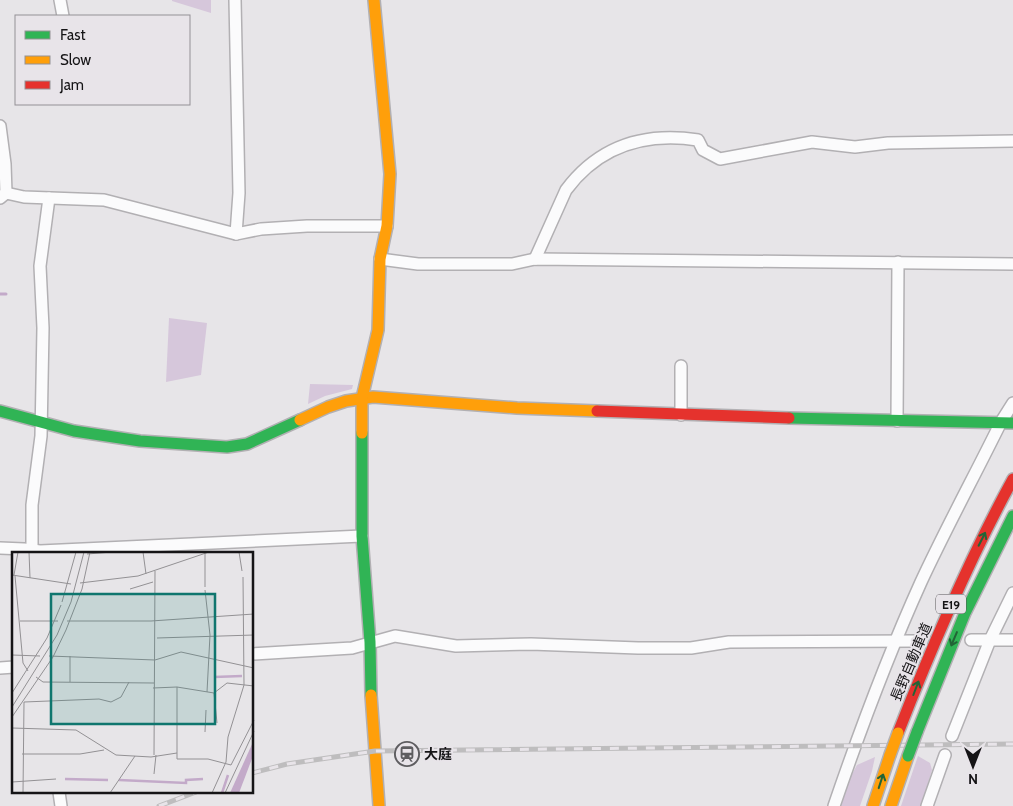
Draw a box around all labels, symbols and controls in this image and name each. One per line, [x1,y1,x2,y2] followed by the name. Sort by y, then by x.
[15,15,190,105] legend
[60,26,85,44] text: Fast
[60,51,91,69] text: Slow
[59,76,84,94] text: Jam
[977,532,987,547] one-way arrow
[12,552,254,794] inset map
[936,594,966,614] road number: E19
[886,620,936,704] street label: 長野自動車道
[949,631,959,646] one-way arrow
[911,681,921,696] one-way arrow
[394,741,420,767] station icon: 大庭
[948,741,998,791] north arrow
[424,745,452,763] place label: 大庭
[968,770,978,788] text: N
[877,773,887,789] one-way arrow

